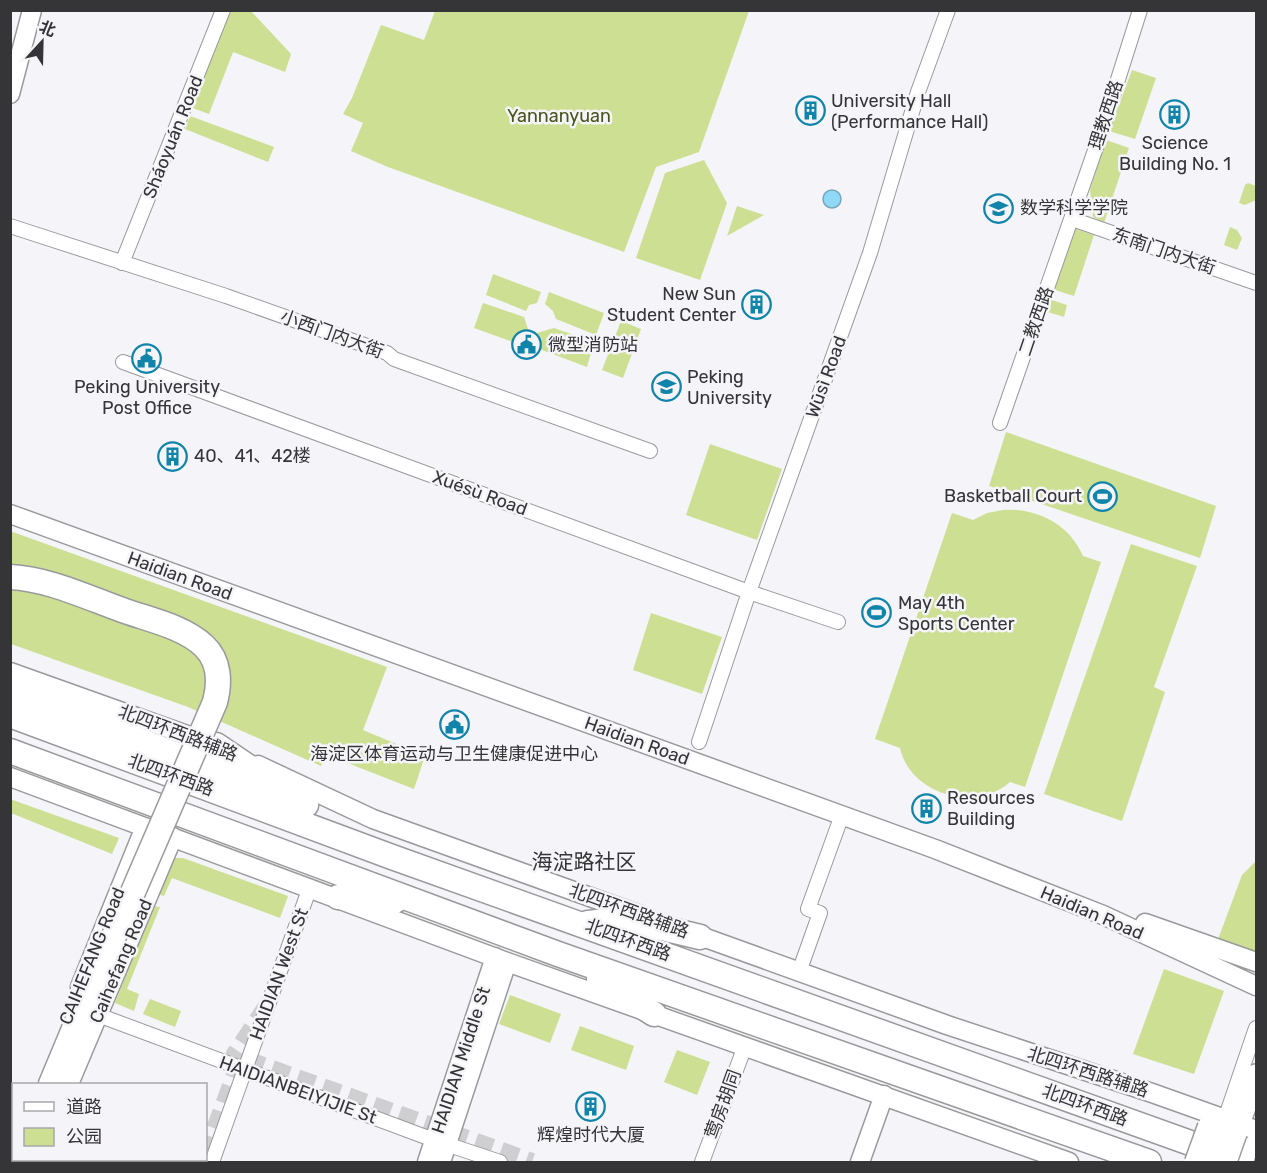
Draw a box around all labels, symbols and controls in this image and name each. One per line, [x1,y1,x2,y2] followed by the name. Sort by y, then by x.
[12,12,72,72] north arrow
[36,17,58,40] text: 北
[138,72,208,202] street label: Sháoyuán Road
[1084,77,1128,153] street label: 理教西路
[831,90,988,133] place label: University Hall (Performance Hall)
[794,95,826,127] building icon: University Hall (Performance Hall)
[1159,98,1191,130] building icon: Science Building No. 1
[507,105,611,127] park label: Yannanyuan
[1119,132,1231,175] place label: Science Building No. 1
[983,192,1015,224] school or university icon: 数学科学学院
[1020,197,1128,219] place label: 数学科学学院
[1109,223,1219,279] street label: 东南门内大街
[607,283,736,326] place label: New Sun Student Center
[1014,283,1058,359] street label: 二教西路
[741,288,773,320] building icon: New Sun Student Center
[277,305,387,363] street label: 小西门内大街
[511,329,543,361] public building icon: 微型消防站
[801,333,851,421] street label: Wūsì Road
[548,334,638,356] place label: 微型消防站
[131,342,163,374] public building icon: Peking University Post Office
[687,366,772,409] place label: Peking University
[650,371,682,403] school or university icon: Peking University
[74,376,220,419] place label: Peking University Post Office
[157,440,189,472] building icon: 40、41、42楼
[194,445,311,467] place label: 40、41、42楼
[430,466,530,520] street label: Xuésù Road
[1087,480,1119,512] sports icon: Basketball Court
[944,485,1082,507] place label: Basketball Court
[124,547,236,605] street label: Haidian Road
[898,592,1015,635] place label: May 4th Sports Center
[861,597,893,629] sports icon: May 4th Sports Center
[115,700,241,766] street label: 北四环西路辅路
[438,709,470,741] public building icon: 海淀区体育运动与卫生健康促进中心
[581,712,693,770] street label: Haidian Road
[310,743,598,765] place label: 海淀区体育运动与卫生健康促进中心
[125,749,217,801] street label: 北四环西路
[947,787,1035,830] place label: Resources Building
[910,792,942,824] building icon: Resources Building
[532,849,637,874] district label: 海淀路社区
[566,879,692,943] street label: 北四环西路辅路
[1037,881,1147,945] street label: Haidian Road
[54,884,130,1028] street label: CAIHEFANG Road
[85,896,157,1026] street label: Caihefang Road
[245,905,313,1043] street label: HAIDIAN West St
[582,914,674,966] street label: 北四环西路
[427,984,495,1136] street label: HAIDIAN Middle St
[1025,1042,1151,1102] street label: 北四环西路辅路
[216,1051,380,1129] street label: HAIDIANBEIYIJIE St
[700,1066,746,1142] street label: 莺房胡同
[1039,1079,1131,1131] street label: 北四环西路
[12,1083,207,1161] legend
[575,1090,607,1122] building icon: 辉煌时代大厦
[66,1096,102,1118] text: 道路
[537,1124,645,1146] place label: 辉煌时代大厦
[66,1126,102,1148] text: 公园

